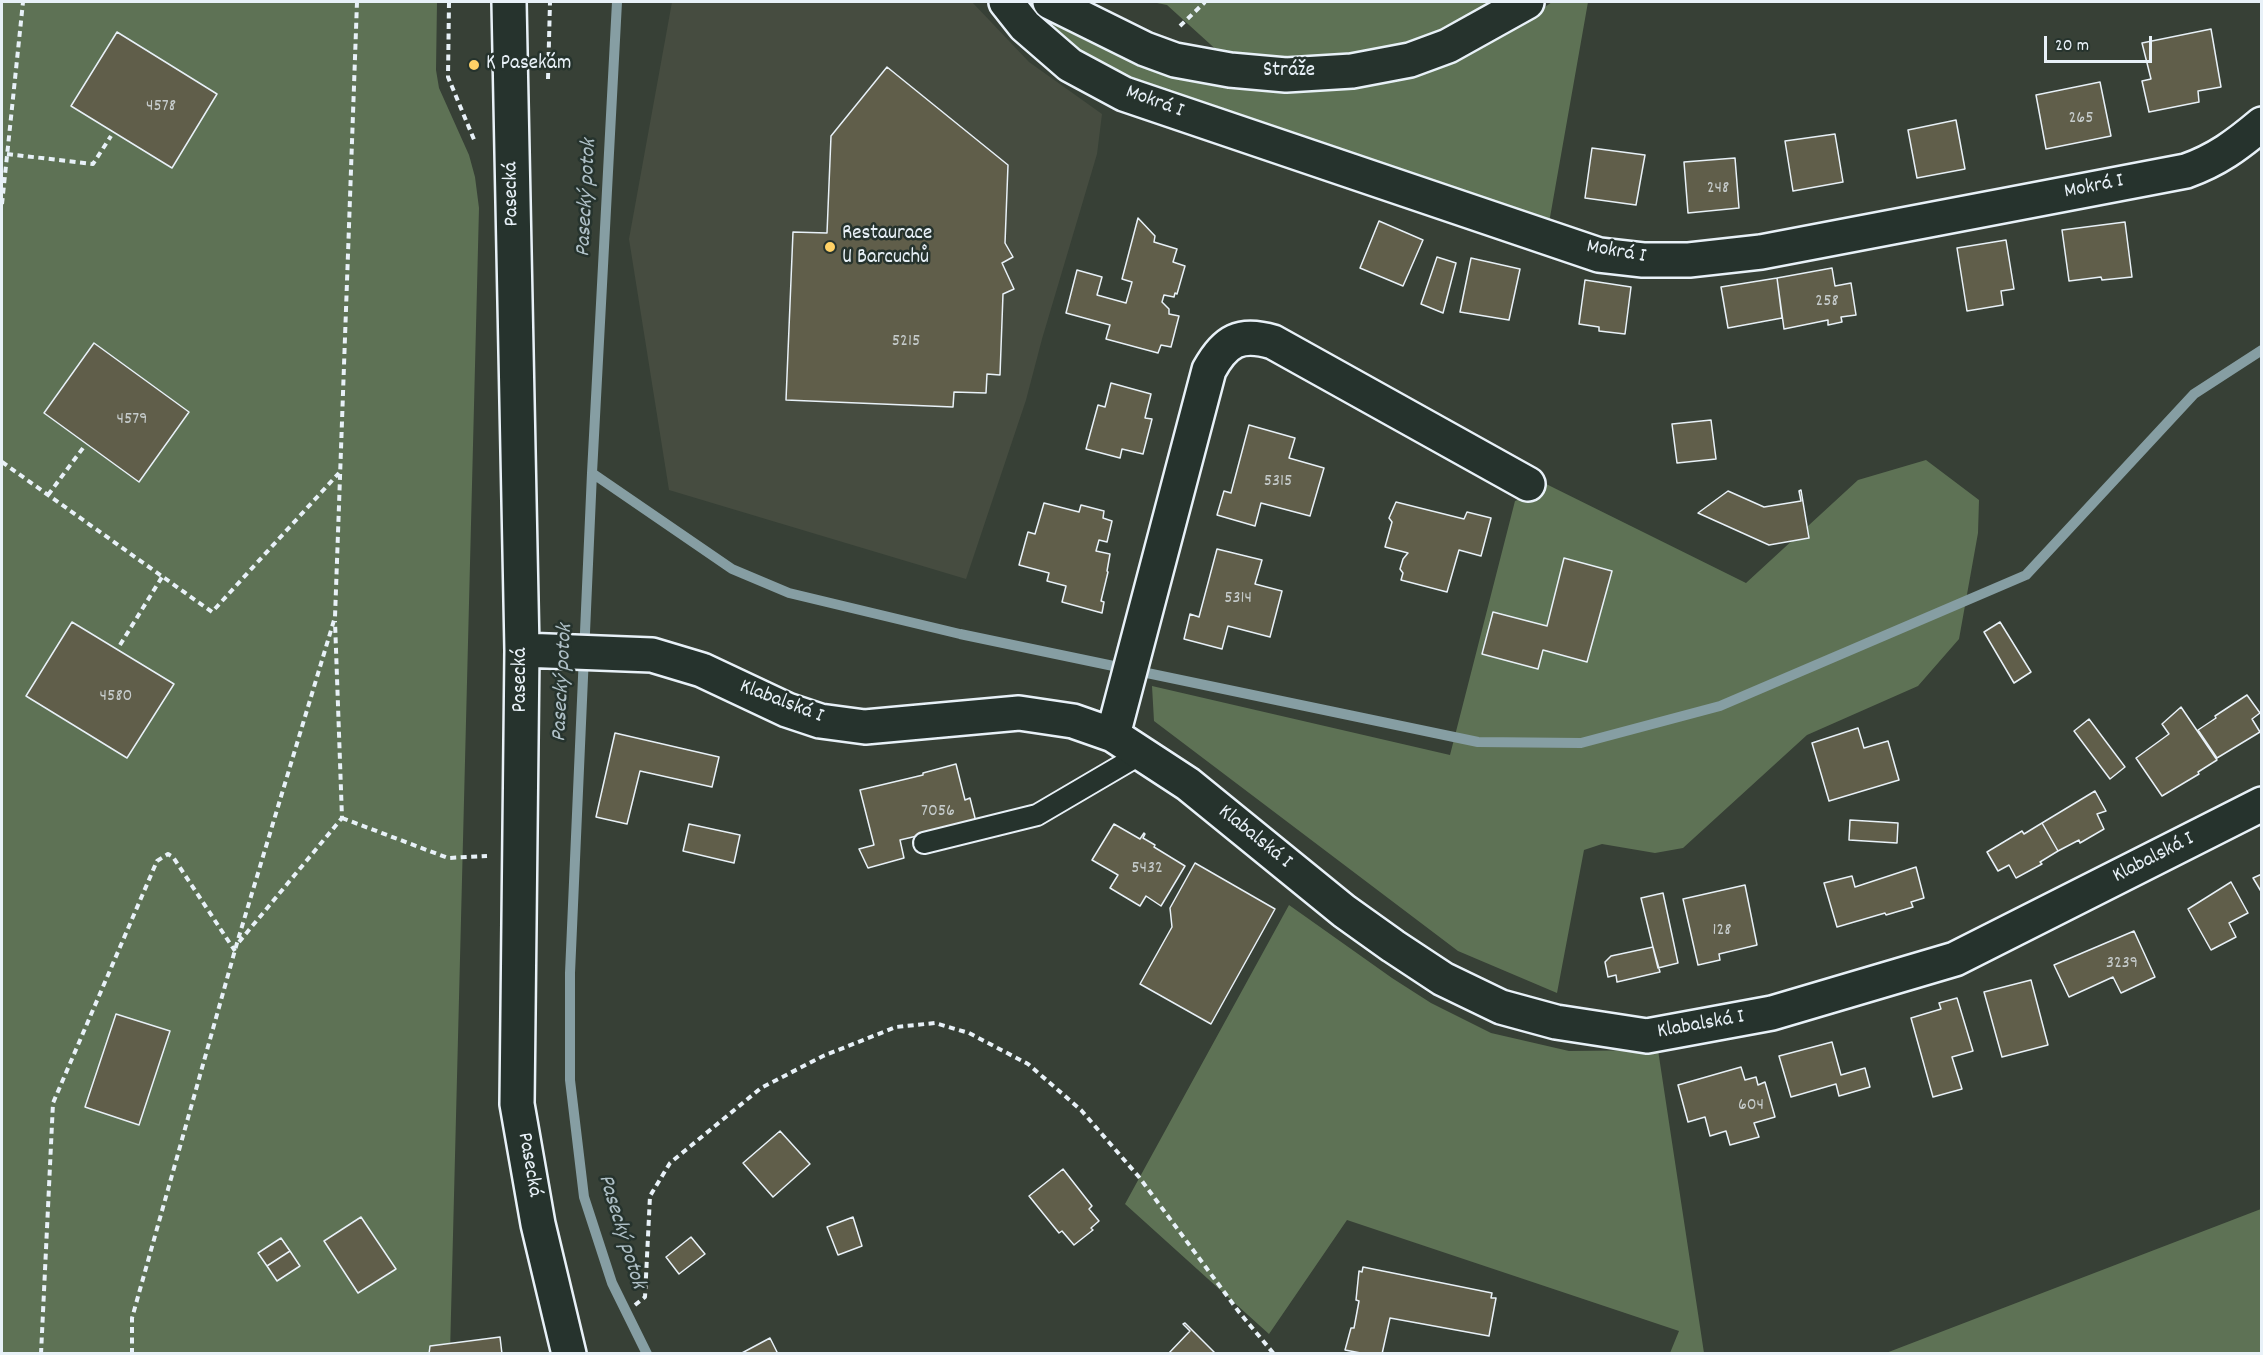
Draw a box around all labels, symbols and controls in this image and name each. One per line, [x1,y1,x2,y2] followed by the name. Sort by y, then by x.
[2047,24,2155,62] scale bar
[2055,34,2089,59] text: 20 m
[486,52,571,78] place label: K Pasekám
[467,58,481,72] marker: K Pasekám
[1263,59,1315,85] street label: Stráže
[1122,81,1186,125] street label: Mokrá I
[146,97,176,119] house number: 4578
[2068,109,2094,131] house number: 265
[572,138,604,258] water label: Pasecký potok
[500,161,526,227] street label: Pasecká
[2062,170,2126,206] street label: Mokrá I
[1707,179,1729,201] house number: 248
[842,222,932,272] place label: Restaurace U Barcuchů
[1584,235,1648,271] street label: Mokrá I
[823,240,837,254] marker: Restaurace U Barcuchů
[1815,292,1839,314] house number: 258
[892,332,920,354] house number: 5215
[117,410,147,432] house number: 4579
[1264,472,1292,494] house number: 5315
[1224,589,1252,611] house number: 5314
[548,623,580,743] water label: Pasecký potok
[509,648,535,712] street label: Pasecká
[736,676,826,730] street label: Klabalská I
[100,687,132,709] house number: 4580
[1212,801,1296,875] street label: Klabalská I
[921,802,955,824] house number: 7056
[2109,828,2199,890] street label: Klabalská I
[1131,859,1163,881] house number: 5432
[1712,921,1732,943] house number: 128
[2106,954,2138,976] house number: 3239
[1656,1006,1746,1046] street label: Klabalská I
[1738,1096,1764,1118] house number: 604
[510,1131,546,1199] street label: Pasecká
[590,1172,650,1292] water label: Pasecký potok

